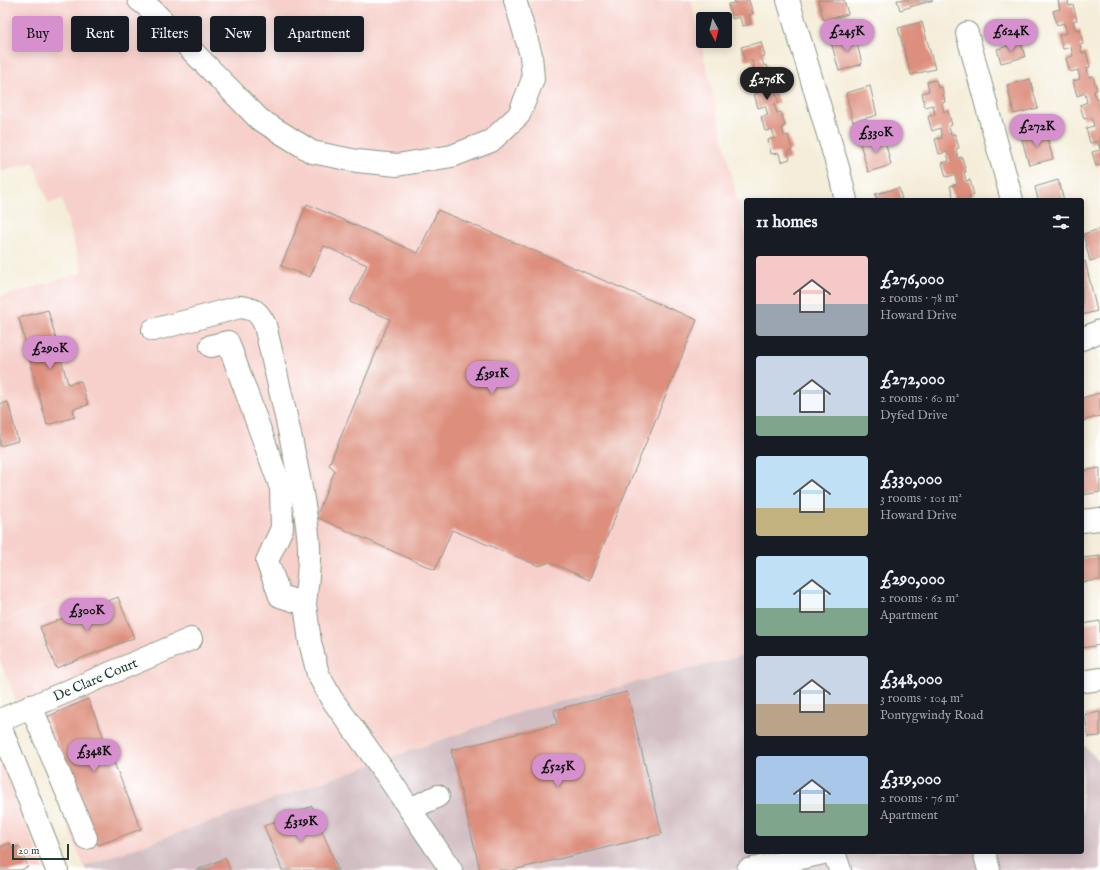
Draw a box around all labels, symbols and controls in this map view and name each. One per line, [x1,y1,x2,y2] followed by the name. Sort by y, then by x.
[696,12,732,48] north arrow
[696,12,732,48] map controls
[12,16,63,52] chip: Buy
[71,16,129,52] chip: Rent
[137,16,202,52] chip: Filters
[210,16,266,52] chip: New
[274,16,364,52] chip: Apartment
[819,19,875,53] pin: £245K
[983,19,1039,53] pin: £624K
[829,23,865,40] text: £245K
[993,23,1029,40] text: £624K
[739,67,795,101] pin: £276K
[749,71,785,88] text: £276K
[1009,114,1065,148] pin: £272K
[1019,118,1055,135] text: £272K
[848,120,904,154] pin: £330K
[859,124,893,141] text: £330K
[1050,211,1072,233] icon: filters
[756,212,817,233] text: 11 homes
[880,269,944,290] text: £276,000
[788,272,836,320] icon: home
[880,290,959,307] text: 2 rooms · 78 m²
[880,307,957,324] text: Howard Drive
[22,336,78,370] pin: £290K
[32,340,68,357] text: £290K
[464,361,520,395] pin: £391K
[475,365,509,382] text: £391K
[880,369,945,390] text: £272,000
[788,372,836,420] icon: home
[880,390,959,407] text: 2 rooms · 60 m²
[880,407,948,424] text: Dyfed Drive
[880,469,942,490] text: £330,000
[788,472,836,520] icon: home
[880,490,962,507] text: 3 rooms · 101 m²
[880,507,957,524] text: Howard Drive
[880,569,945,590] text: £290,000
[788,572,836,620] icon: home
[880,590,959,607] text: 2 rooms · 62 m²
[59,598,115,632] pin: £300K
[69,602,105,619] text: £300K
[880,607,938,624] text: Apartment
[50,654,140,706] street label: De Clare Court
[880,669,943,690] text: £348,000
[788,672,836,720] icon: home
[880,690,964,707] text: 3 rooms · 104 m²
[880,707,983,724] text: Pontygwindy Road
[66,739,122,773] pin: £348K
[77,743,111,760] text: £348K
[530,754,586,788] pin: £525K
[541,758,575,775] text: £525K
[880,769,941,790] text: £319,000
[788,772,836,820] icon: home
[880,790,959,807] text: 2 rooms · 76 m²
[880,807,938,824] text: Apartment
[273,809,329,843] pin: £319K
[284,813,318,830] text: £319K
[12,842,69,861] scale bar
[18,844,39,858] text: 20 m

